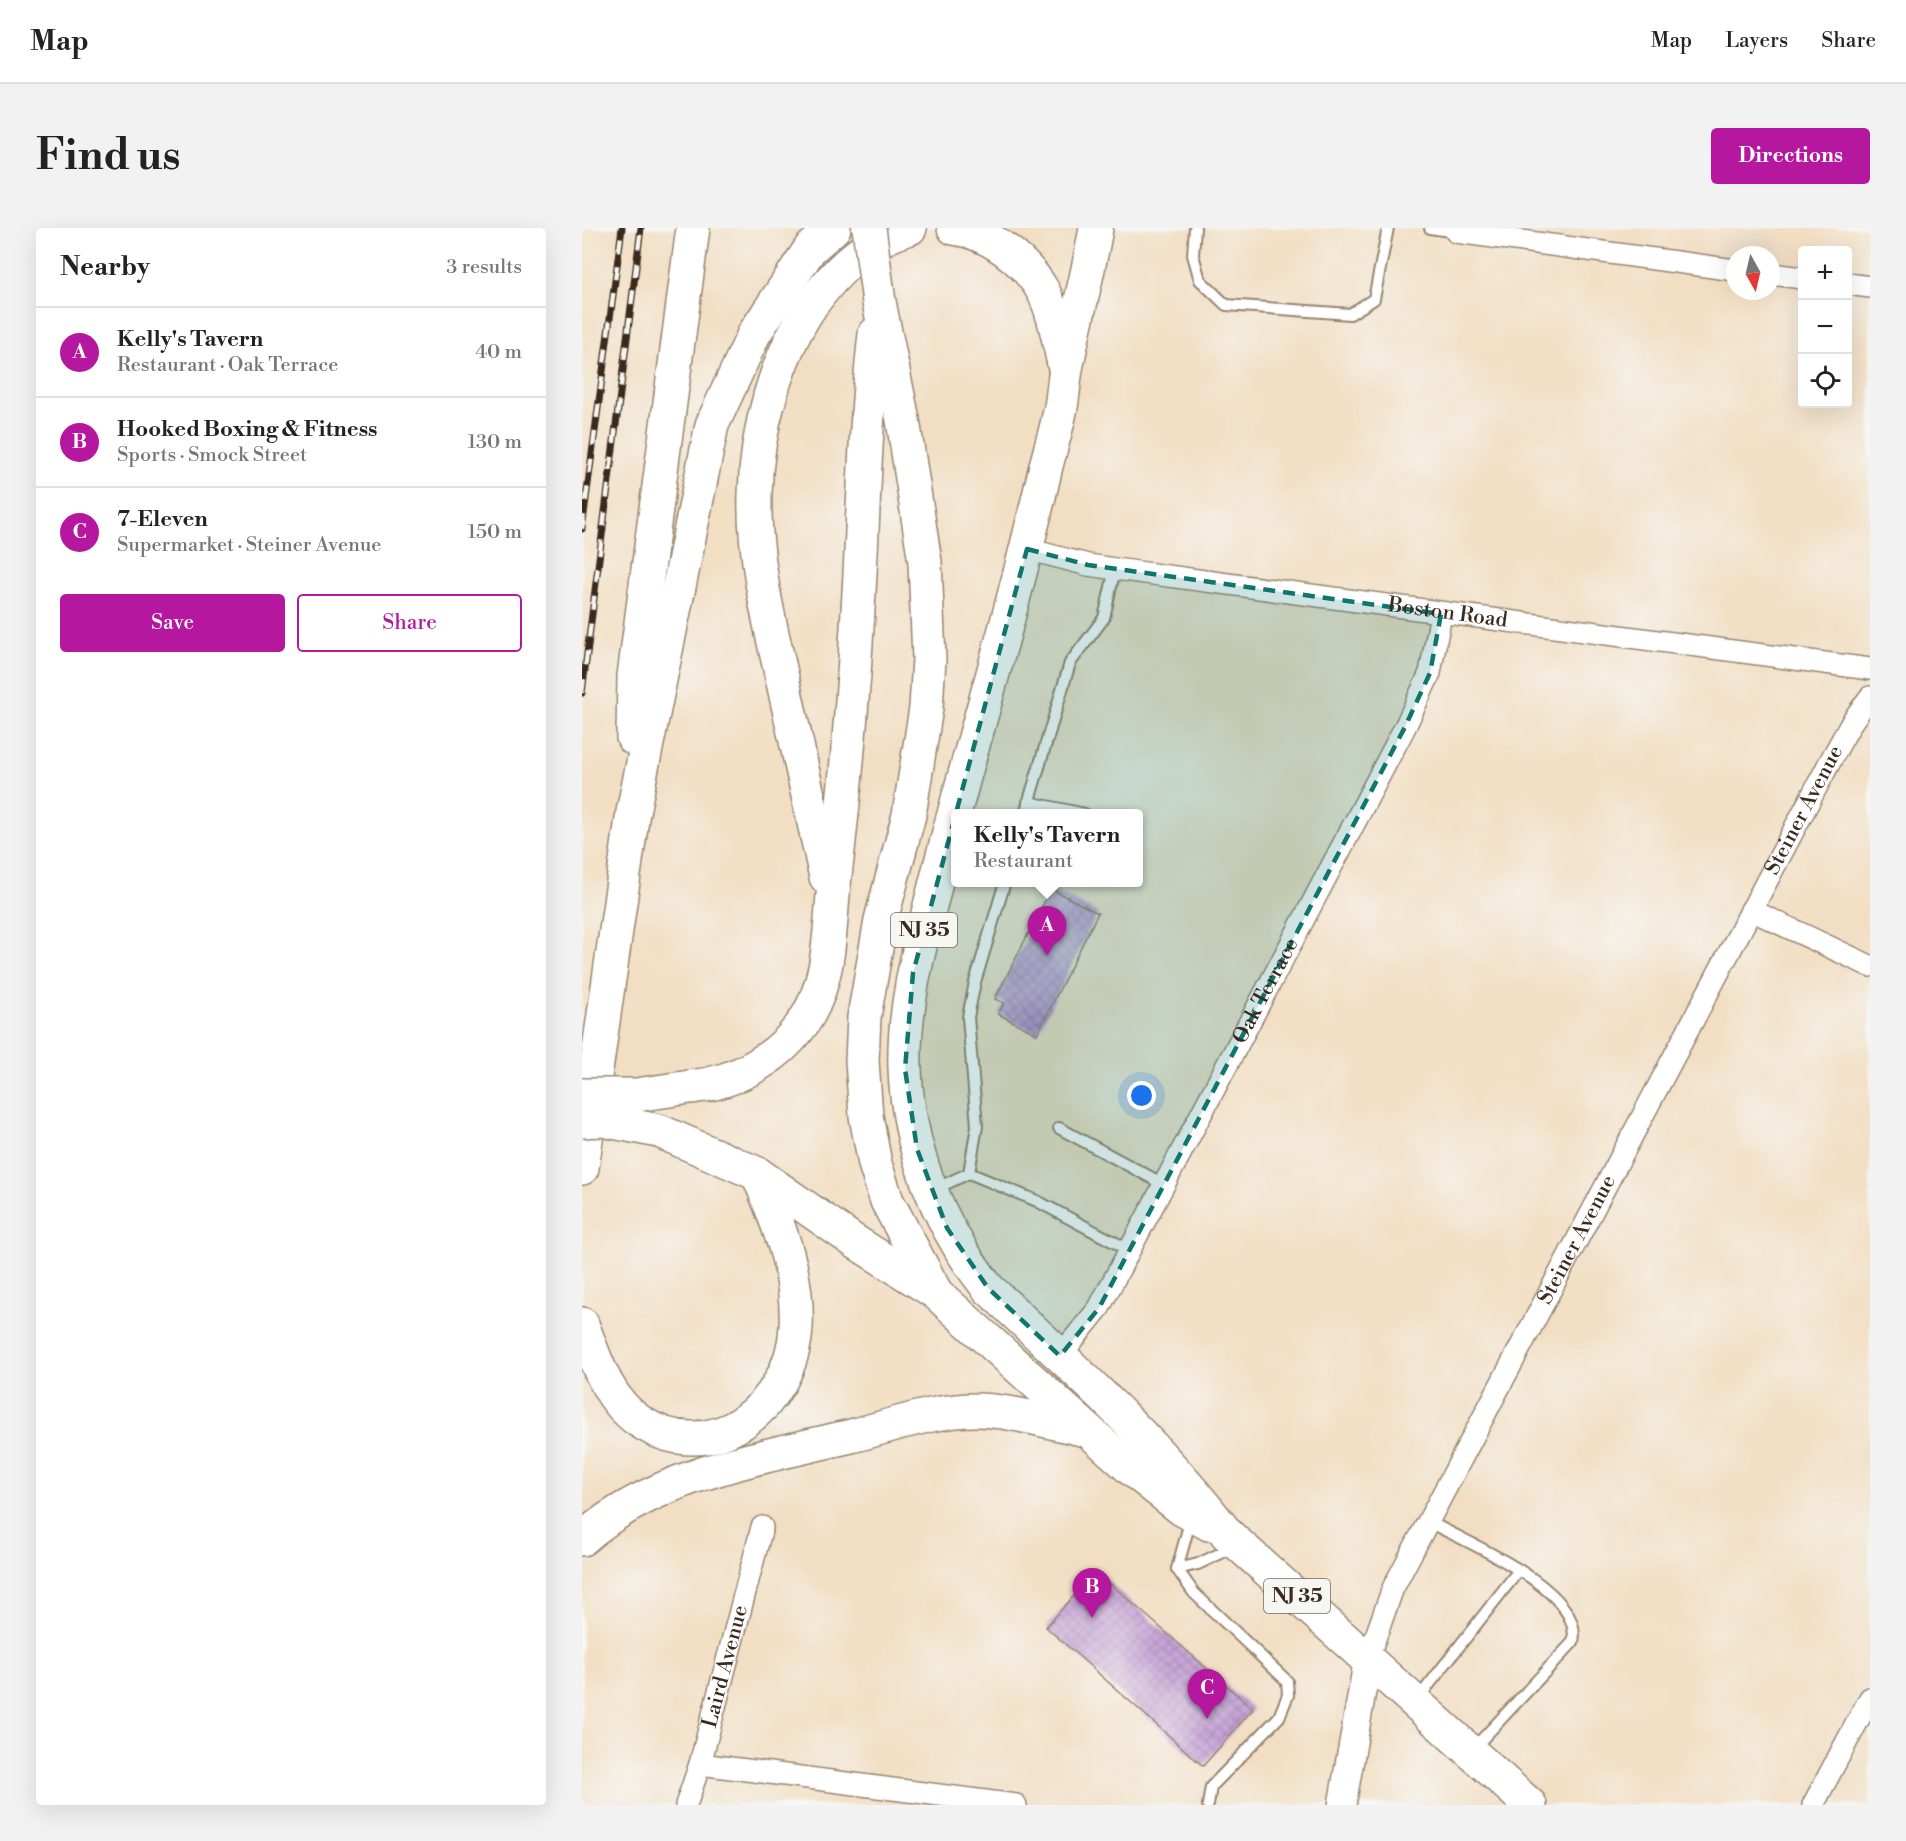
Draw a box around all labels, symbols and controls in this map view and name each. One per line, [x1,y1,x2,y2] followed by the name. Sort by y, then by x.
[30,24,89,59] text: Map
[1651,28,1692,54] text: Map
[1725,28,1788,54] text: Layers
[1821,28,1876,54] text: Share
[1711,128,1870,184] button: Directions
[36,130,180,183] text: Find us
[1726,246,1780,300] north arrow
[1798,246,1852,408] map controls
[1798,246,1852,300] button: +
[60,251,150,283] text: Nearby
[446,255,522,280] text: 3 results
[1798,300,1852,354] button: −
[117,326,263,353] text: Kelly's Tavern
[72,340,87,365] text: A
[475,340,522,365] text: 40 m
[117,353,338,378] text: Restaurant · Oak Terrace
[1798,354,1852,408] button: locate
[117,416,378,443] text: Hooked Boxing & Fitness
[72,430,87,455] text: B
[467,430,522,455] text: 130 m
[117,443,307,468] text: Sports · Smock Street
[117,506,208,533] text: 7-Eleven
[72,520,87,545] text: C
[467,520,522,545] text: 150 m
[117,533,381,558] text: Supermarket · Steiner Avenue
[1385,592,1509,634] street label: Boston Road
[60,594,285,652] button: Save
[297,594,522,652] button: Share
[1759,741,1849,880] street label: Steiner Avenue
[951,809,1143,887] popup
[974,822,1120,849] text: Kelly's Tavern
[974,849,1073,874] text: Restaurant
[1028,906,1066,956] pin: A
[891,913,957,947] road number: NJ 35
[1227,934,1304,1049] street label: Oak Terrace
[1127,1081,1156,1110] your location
[1532,1171,1622,1309] street label: Steiner Avenue
[1072,1568,1112,1618] pin: B
[1264,1579,1330,1613] road number: NJ 35
[697,1602,754,1731] street label: Laird Avenue
[1188,1670,1226,1719] pin: C

